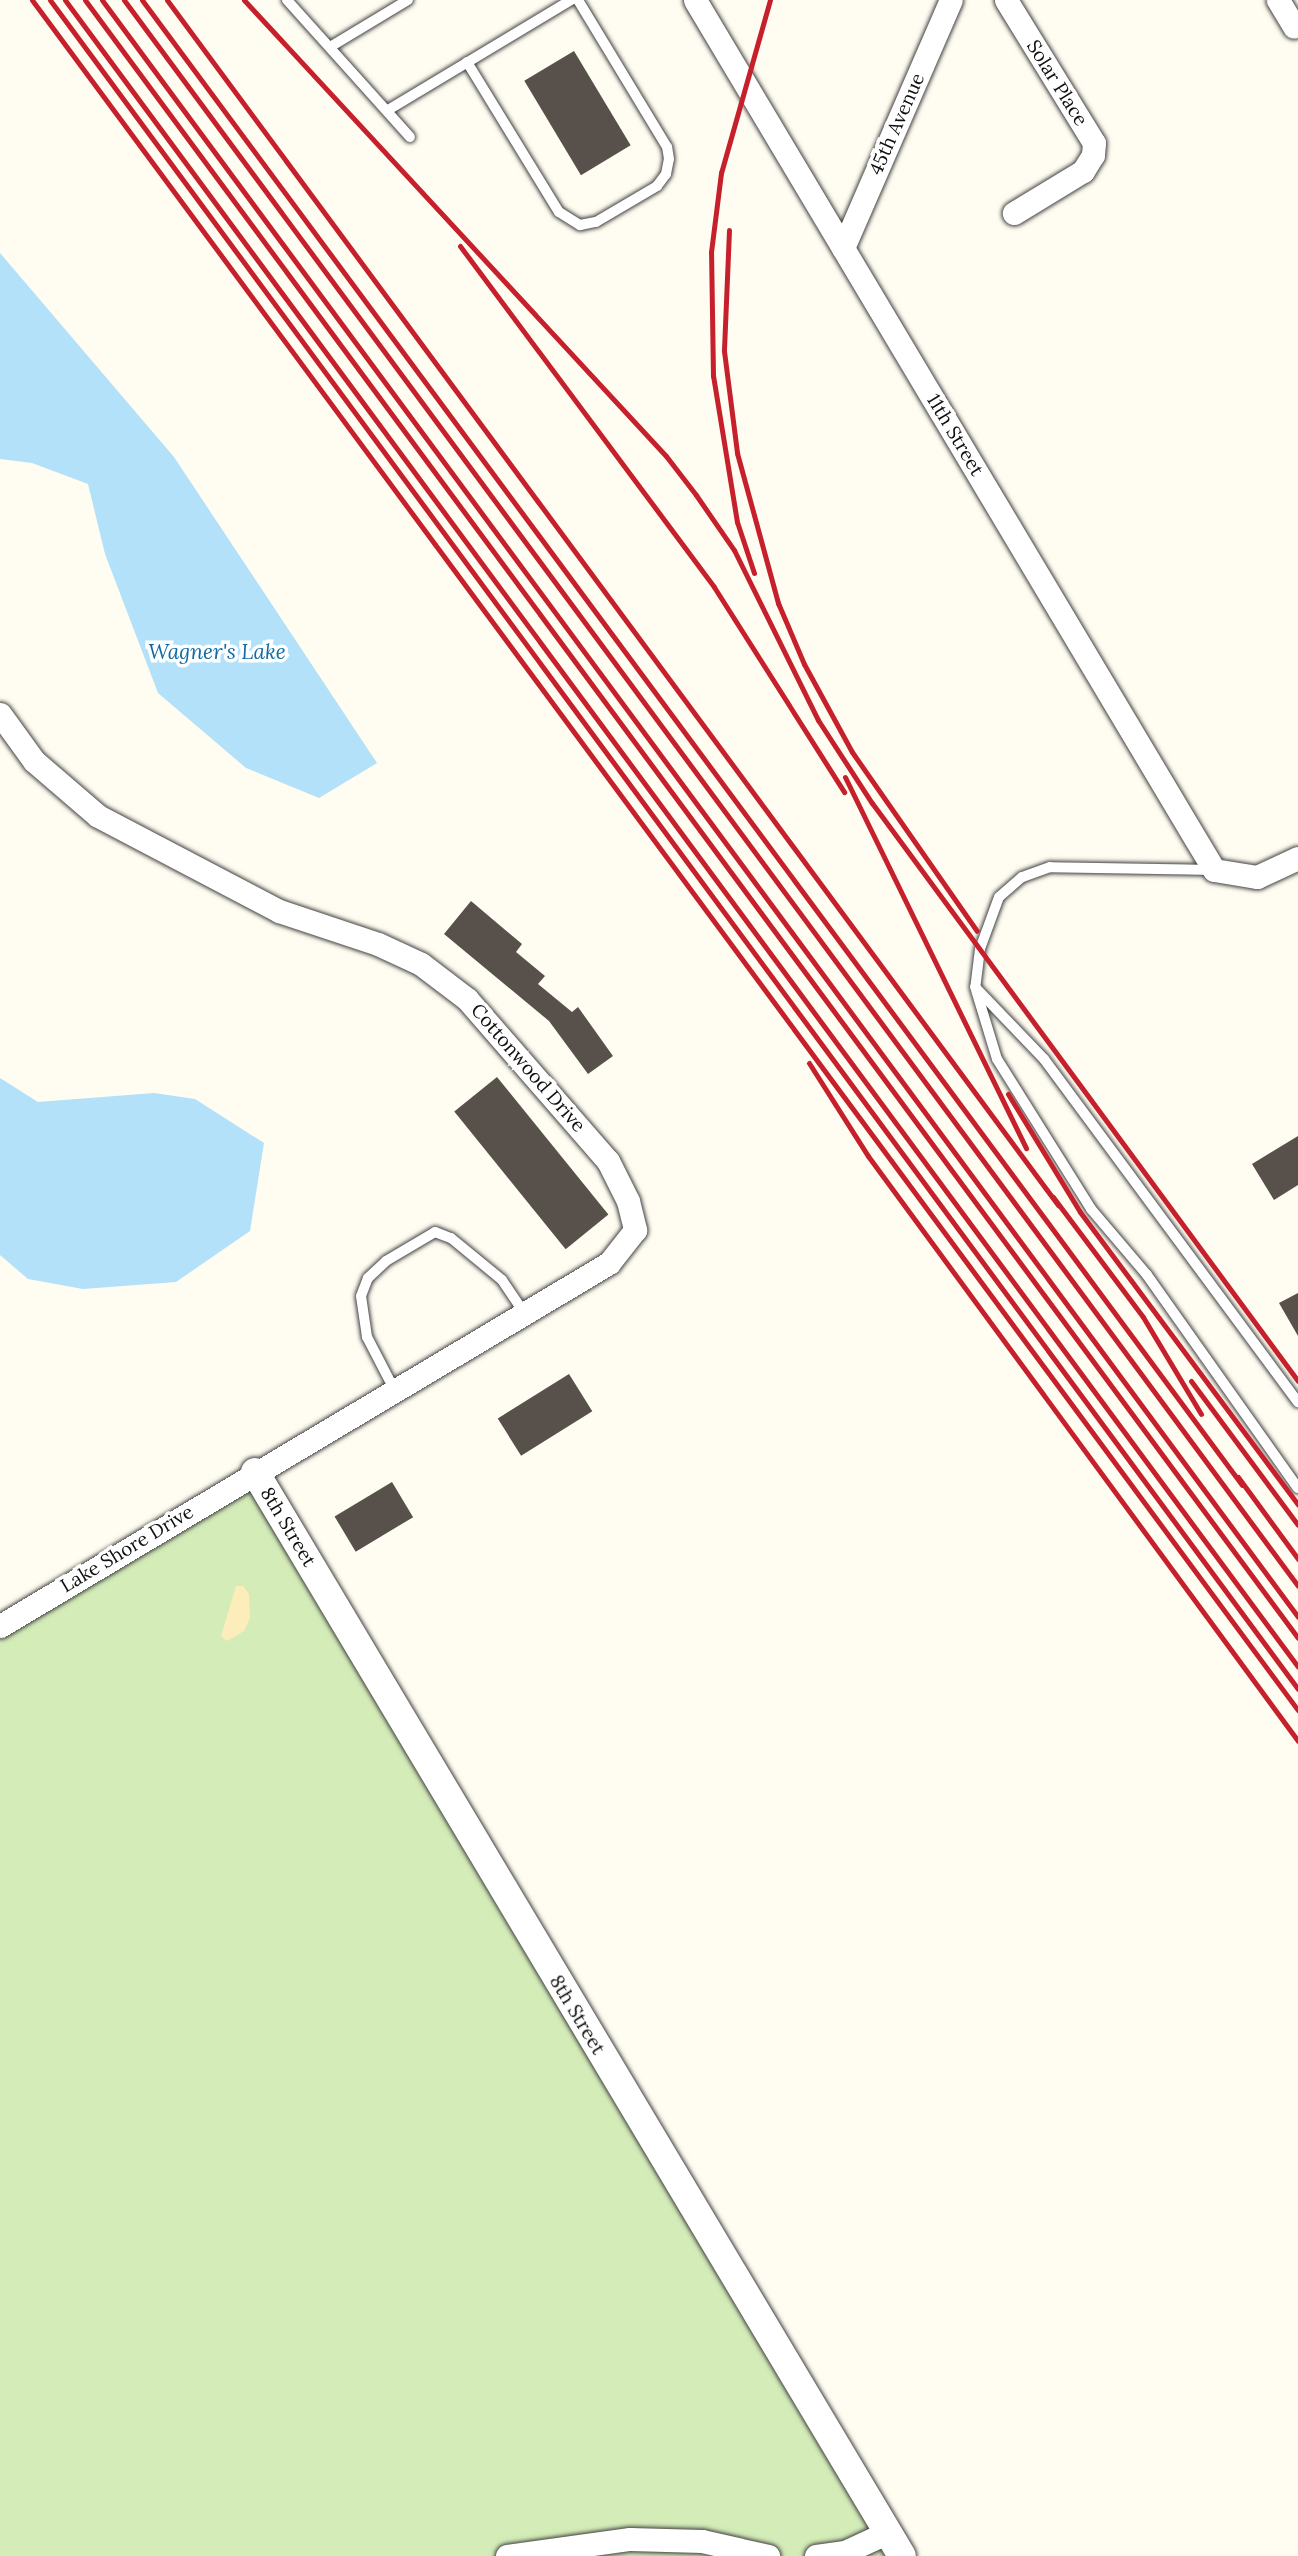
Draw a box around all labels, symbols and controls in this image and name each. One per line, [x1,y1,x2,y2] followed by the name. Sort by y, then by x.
[1022,36,1092,130] street label: Solar Place
[864,70,930,178] street label: 45th Avenue
[922,390,988,480] street label: 11th Street
[148,639,286,665] water label: Wagner's Lake
[466,999,590,1137] street label: Cottonwood Drive
[255,1483,321,1571] street label: 8th Street
[57,1500,197,1598] street label: Lake Shore Drive
[544,1971,610,2059] street label: 8th Street

